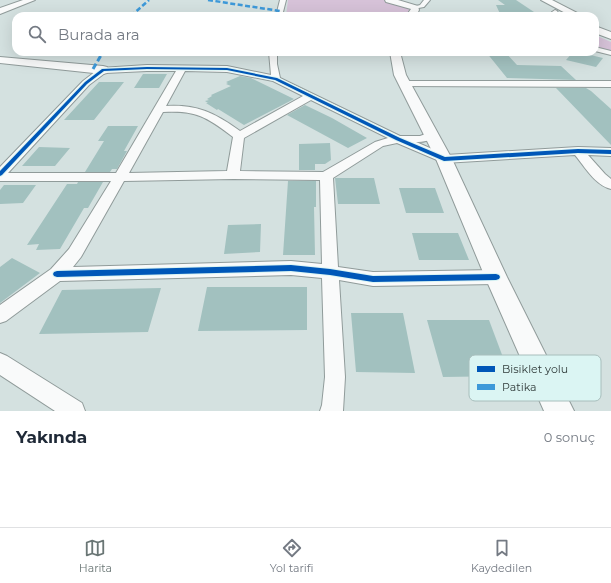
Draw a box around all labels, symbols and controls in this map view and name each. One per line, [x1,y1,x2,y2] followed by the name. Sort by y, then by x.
[12,12,599,56] search box
[26,23,48,45] icon: search
[58,25,140,44] text: Burada ara
[469,355,601,401] legend
[502,362,568,376] text: Bisiklet yolu
[502,380,537,394] text: Patika
[16,427,87,447] text: Yakında
[544,429,595,445] text: 0 sonuç
[79,537,112,575] tab: Harita
[270,537,313,575] tab: Yol tarifi
[471,537,532,575] tab: Kaydedilen

